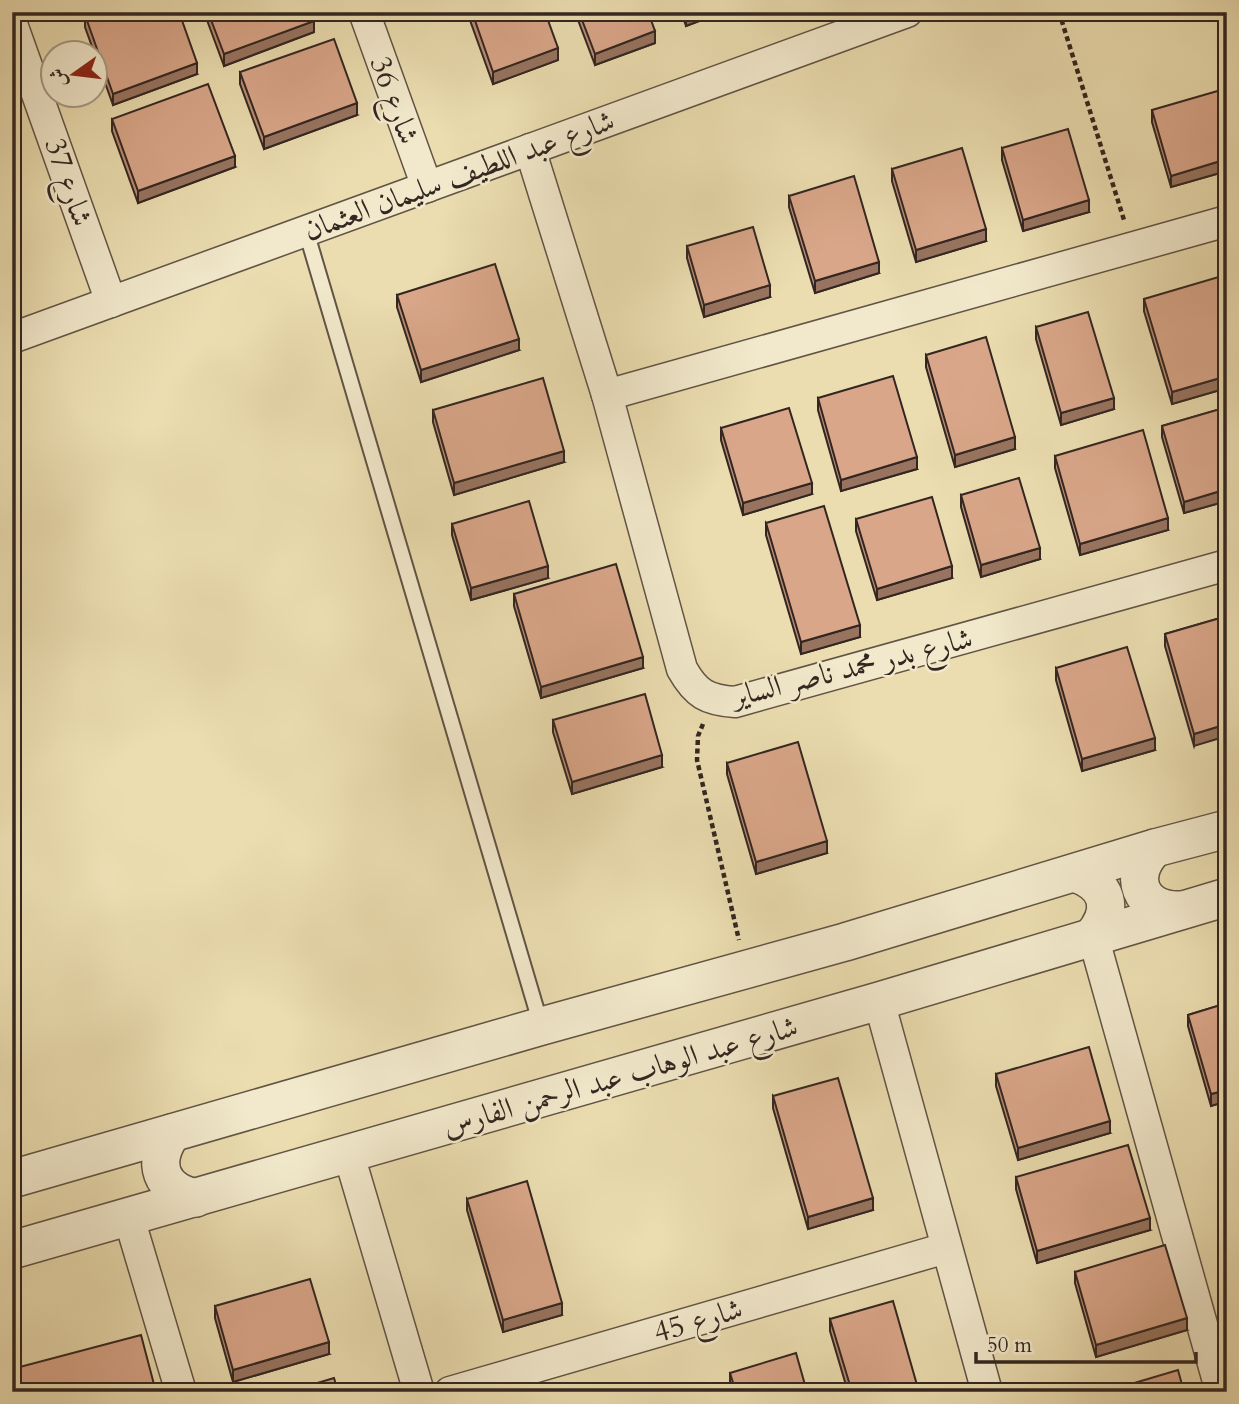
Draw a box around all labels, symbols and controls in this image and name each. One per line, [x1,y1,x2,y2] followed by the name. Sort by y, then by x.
[38,38,108,108] north arrow
[356,50,429,151] street label: شارع 36
[44,66,73,90] text: ش
[298,100,622,255] street label: شارع عبد اللطيف سليمان العثمان
[31,133,103,233] street label: شارع 37
[724,618,978,722] street label: شارع بدر محمد ناصر الساير
[438,1006,804,1151] street label: شارع عبد الوهاب عبد الرحمن الفارس
[649,1288,749,1357] street label: شارع 45
[976,1320,1197,1364] scale bar
[987,1331,1032,1360] text: 50 m

